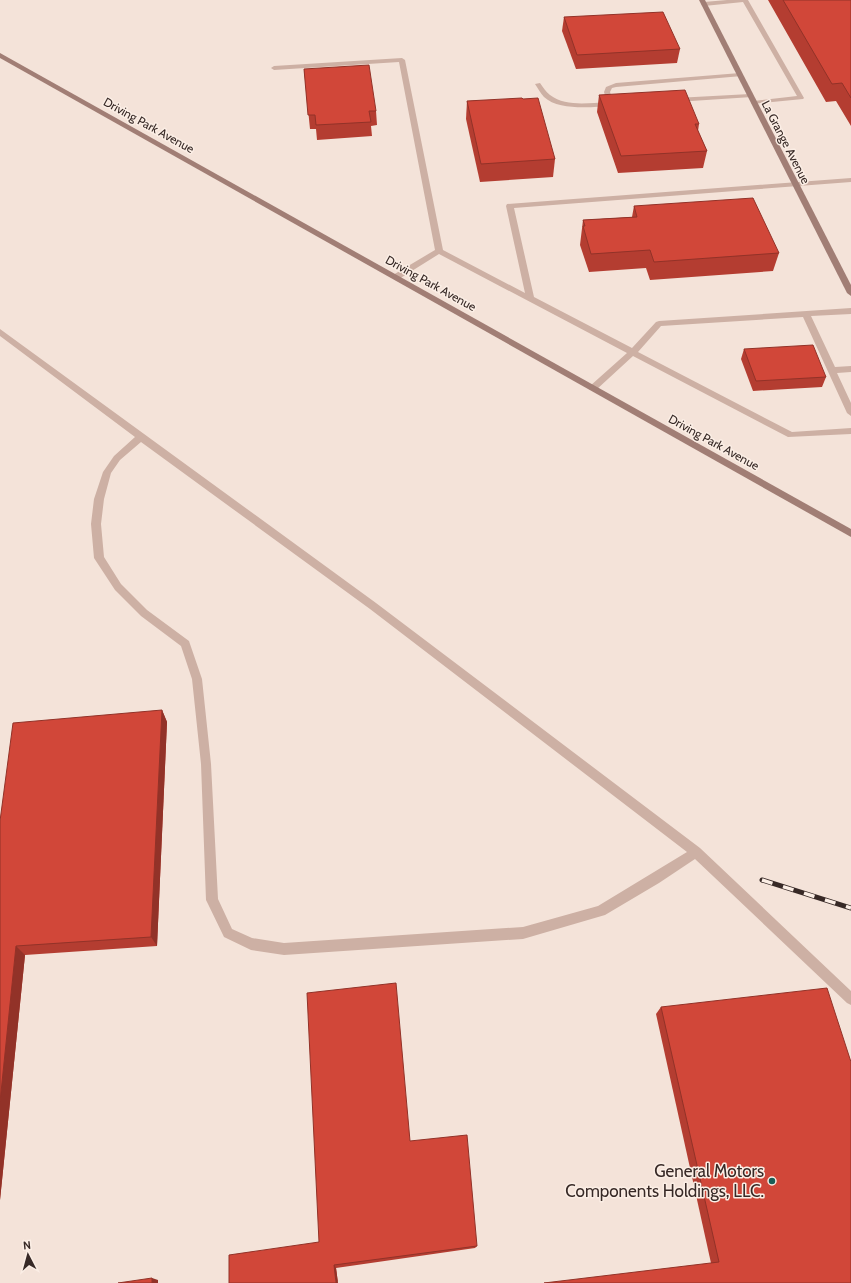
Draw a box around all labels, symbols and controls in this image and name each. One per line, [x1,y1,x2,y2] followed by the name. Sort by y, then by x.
[101,94,197,156] street label: Driving Park Avenue
[759,98,813,186] street label: La Grange Avenue
[383,252,479,314] street label: Driving Park Avenue
[666,411,762,473] street label: Driving Park Avenue
[565,1161,764,1201] place label: General Motors Components Holdings, LLC.
[767,1176,777,1186] marker: General Motors Components Holdings, LLC.
[8,1235,48,1275] north arrow
[22,1238,32,1252] text: N

